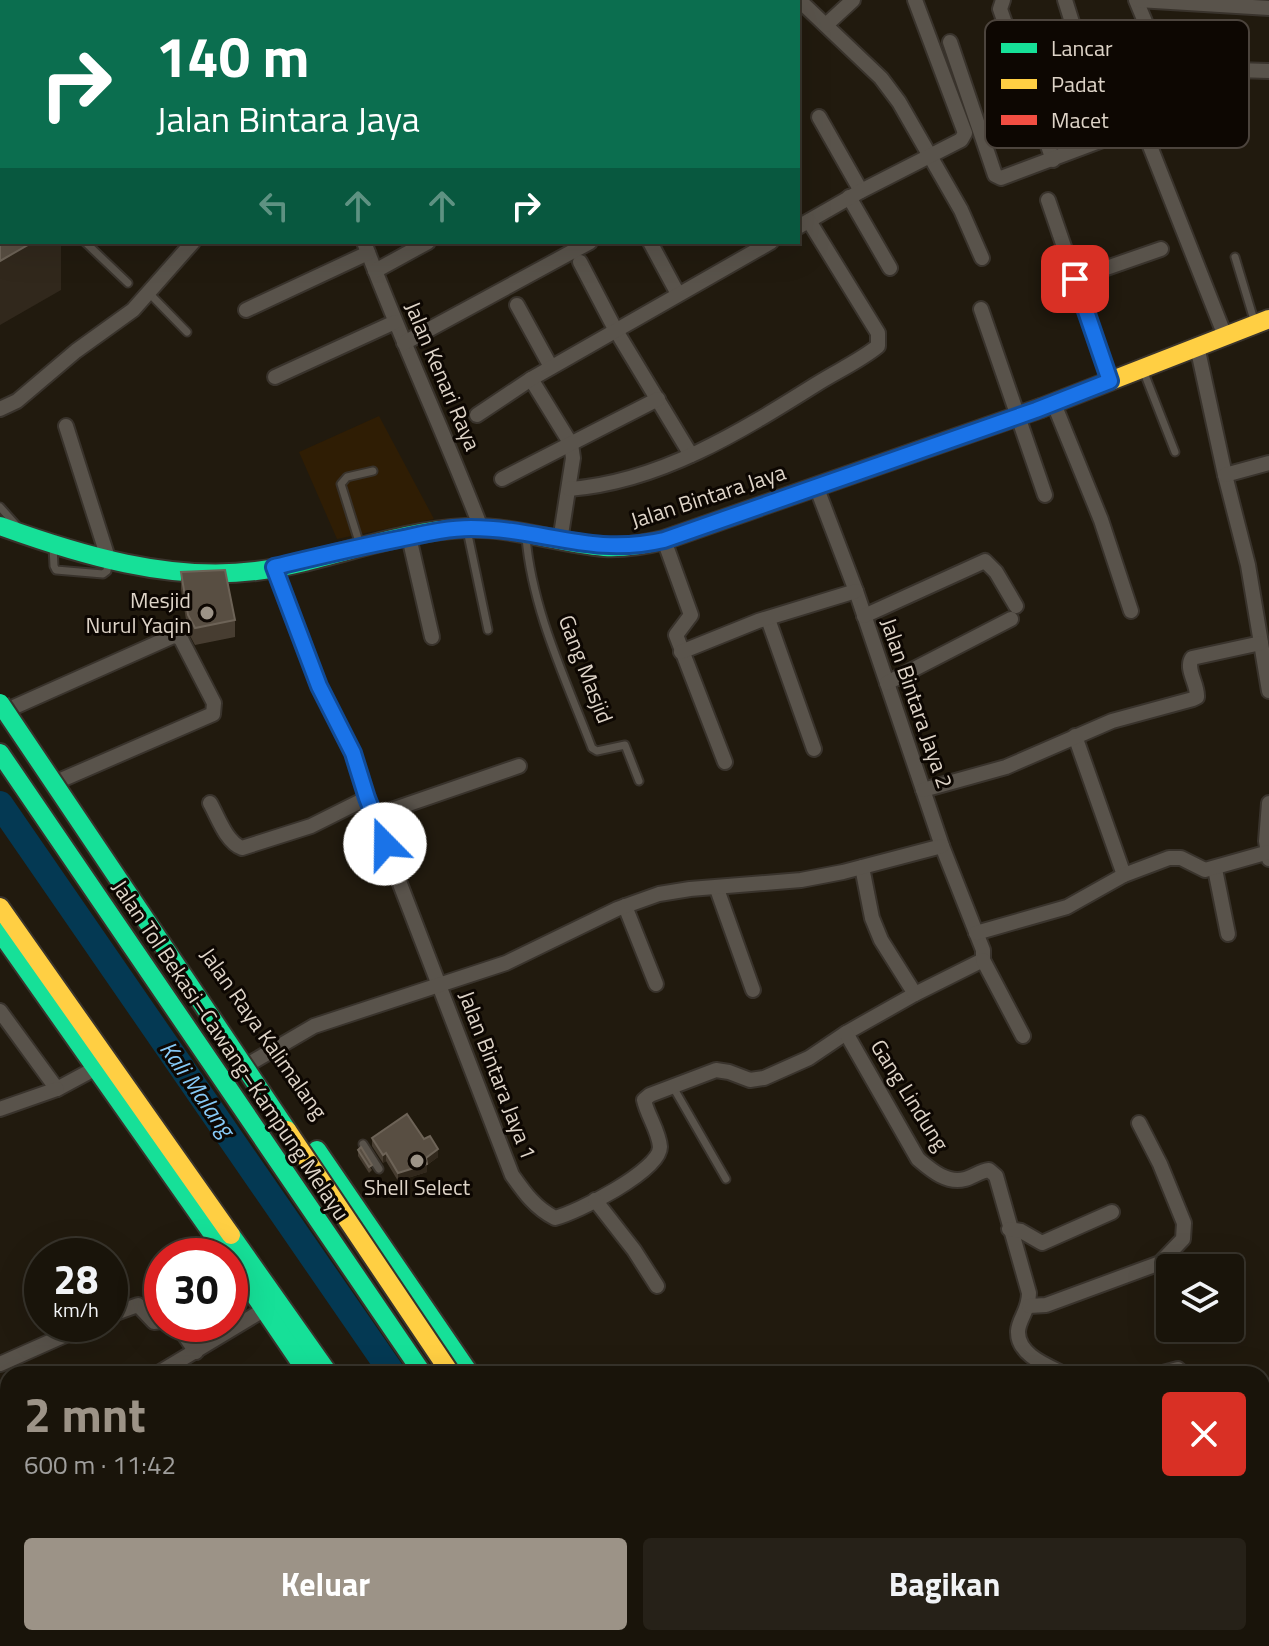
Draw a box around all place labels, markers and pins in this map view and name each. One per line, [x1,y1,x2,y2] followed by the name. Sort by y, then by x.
[1041,245,1109,313] pin
[86,583,191,642] place label: Mesjid Nurul Yaqin
[198,604,216,622] marker: Mesjid Nurul Yaqin
[408,1152,426,1170] marker: Shell Select
[364,1170,470,1204] place label: Shell Select

